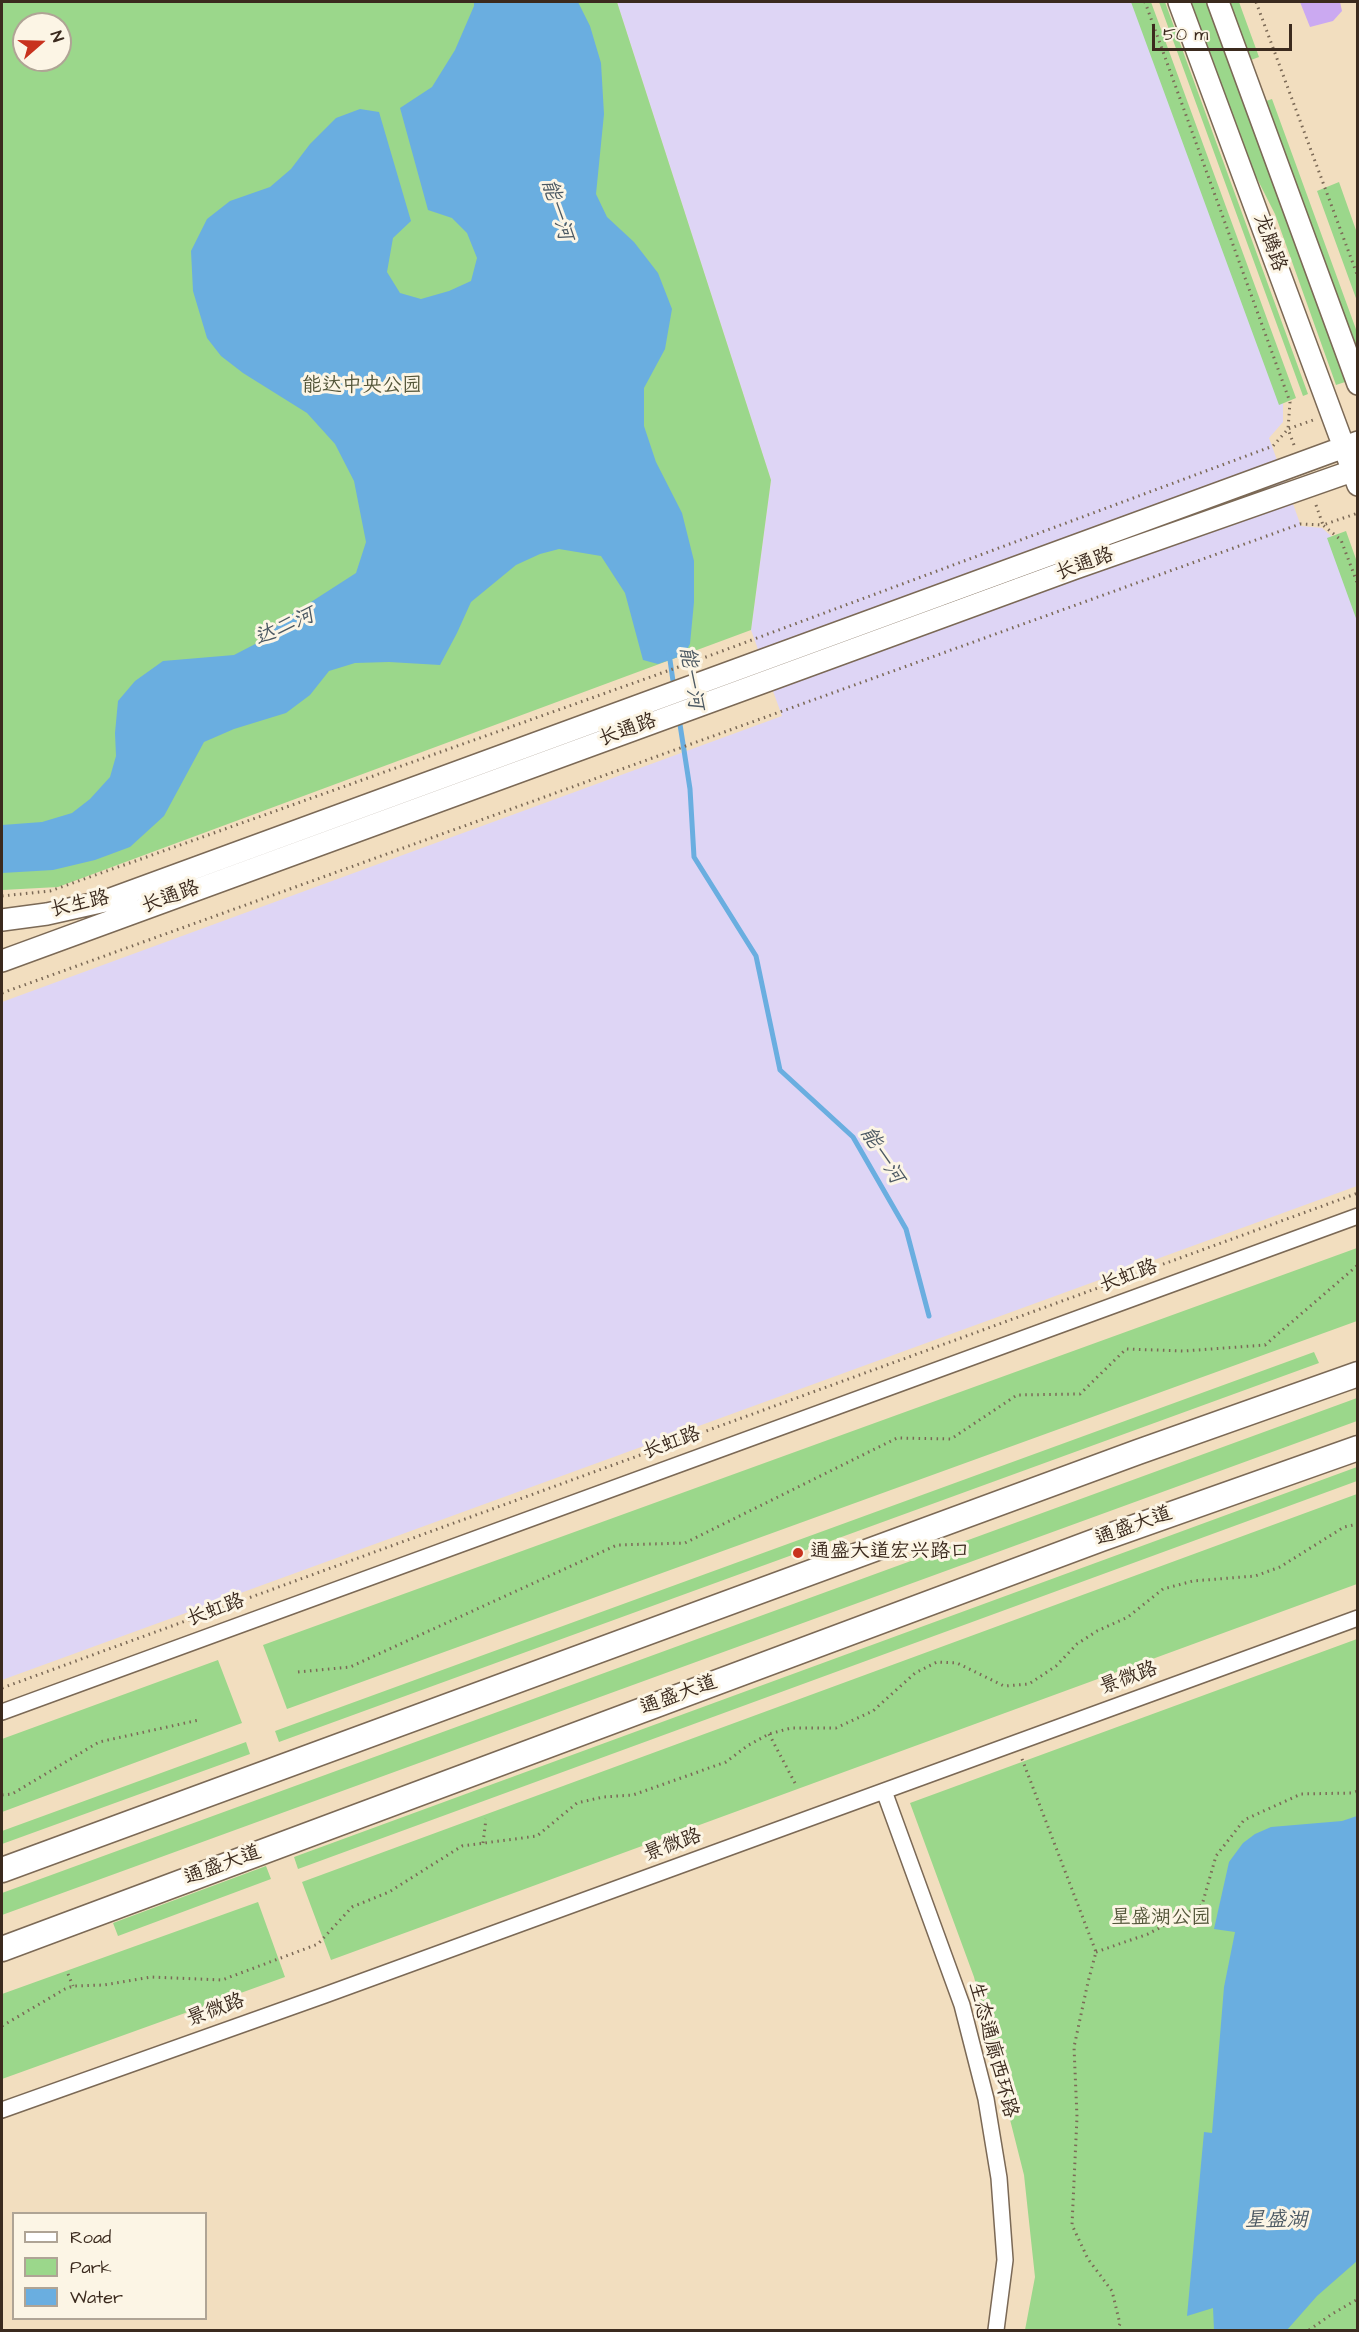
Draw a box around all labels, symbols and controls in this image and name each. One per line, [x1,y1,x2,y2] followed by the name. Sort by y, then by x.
[12,12,72,72] north arrow
[1155,12,1294,50] scale bar
[1163,22,1208,47] text: 50 m
[45,28,69,45] text: N
[535,176,577,244] water label: 能一河
[1247,211,1291,275] street label: 龙腾路
[302,375,422,399] park label: 能达中央公园
[1053,543,1117,587] street label: 长通路
[251,604,319,652] water label: 达二河
[673,645,707,711] water label: 能一河
[596,709,660,753] street label: 长通路
[139,876,203,920] street label: 长通路
[48,887,112,923] street label: 长生路
[854,1123,908,1189] water label: 能一河
[1097,1255,1161,1299] street label: 长虹路
[640,1422,704,1466] street label: 长虹路
[1092,1502,1176,1552] street label: 通盛大道
[810,1541,970,1565] place label: 通盛大道宏兴路口
[791,1546,805,1560] marker: 通盛大道宏兴路口
[184,1589,248,1633] street label: 长虹路
[1097,1657,1161,1701] street label: 景微路
[637,1671,721,1721] street label: 通盛大道
[641,1824,705,1868] street label: 景微路
[181,1841,265,1891] street label: 通盛大道
[1111,1907,1211,1931] park label: 星盛湖公园
[962,1979,1022,2121] street label: 生态通廊西环路
[184,1989,248,2033] street label: 景微路
[1245,2209,1307,2235] water label: 星盛湖
[12,2212,207,2320] legend
[70,2225,111,2250] text: Road
[70,2255,112,2280] text: Park
[70,2285,123,2310] text: Water

